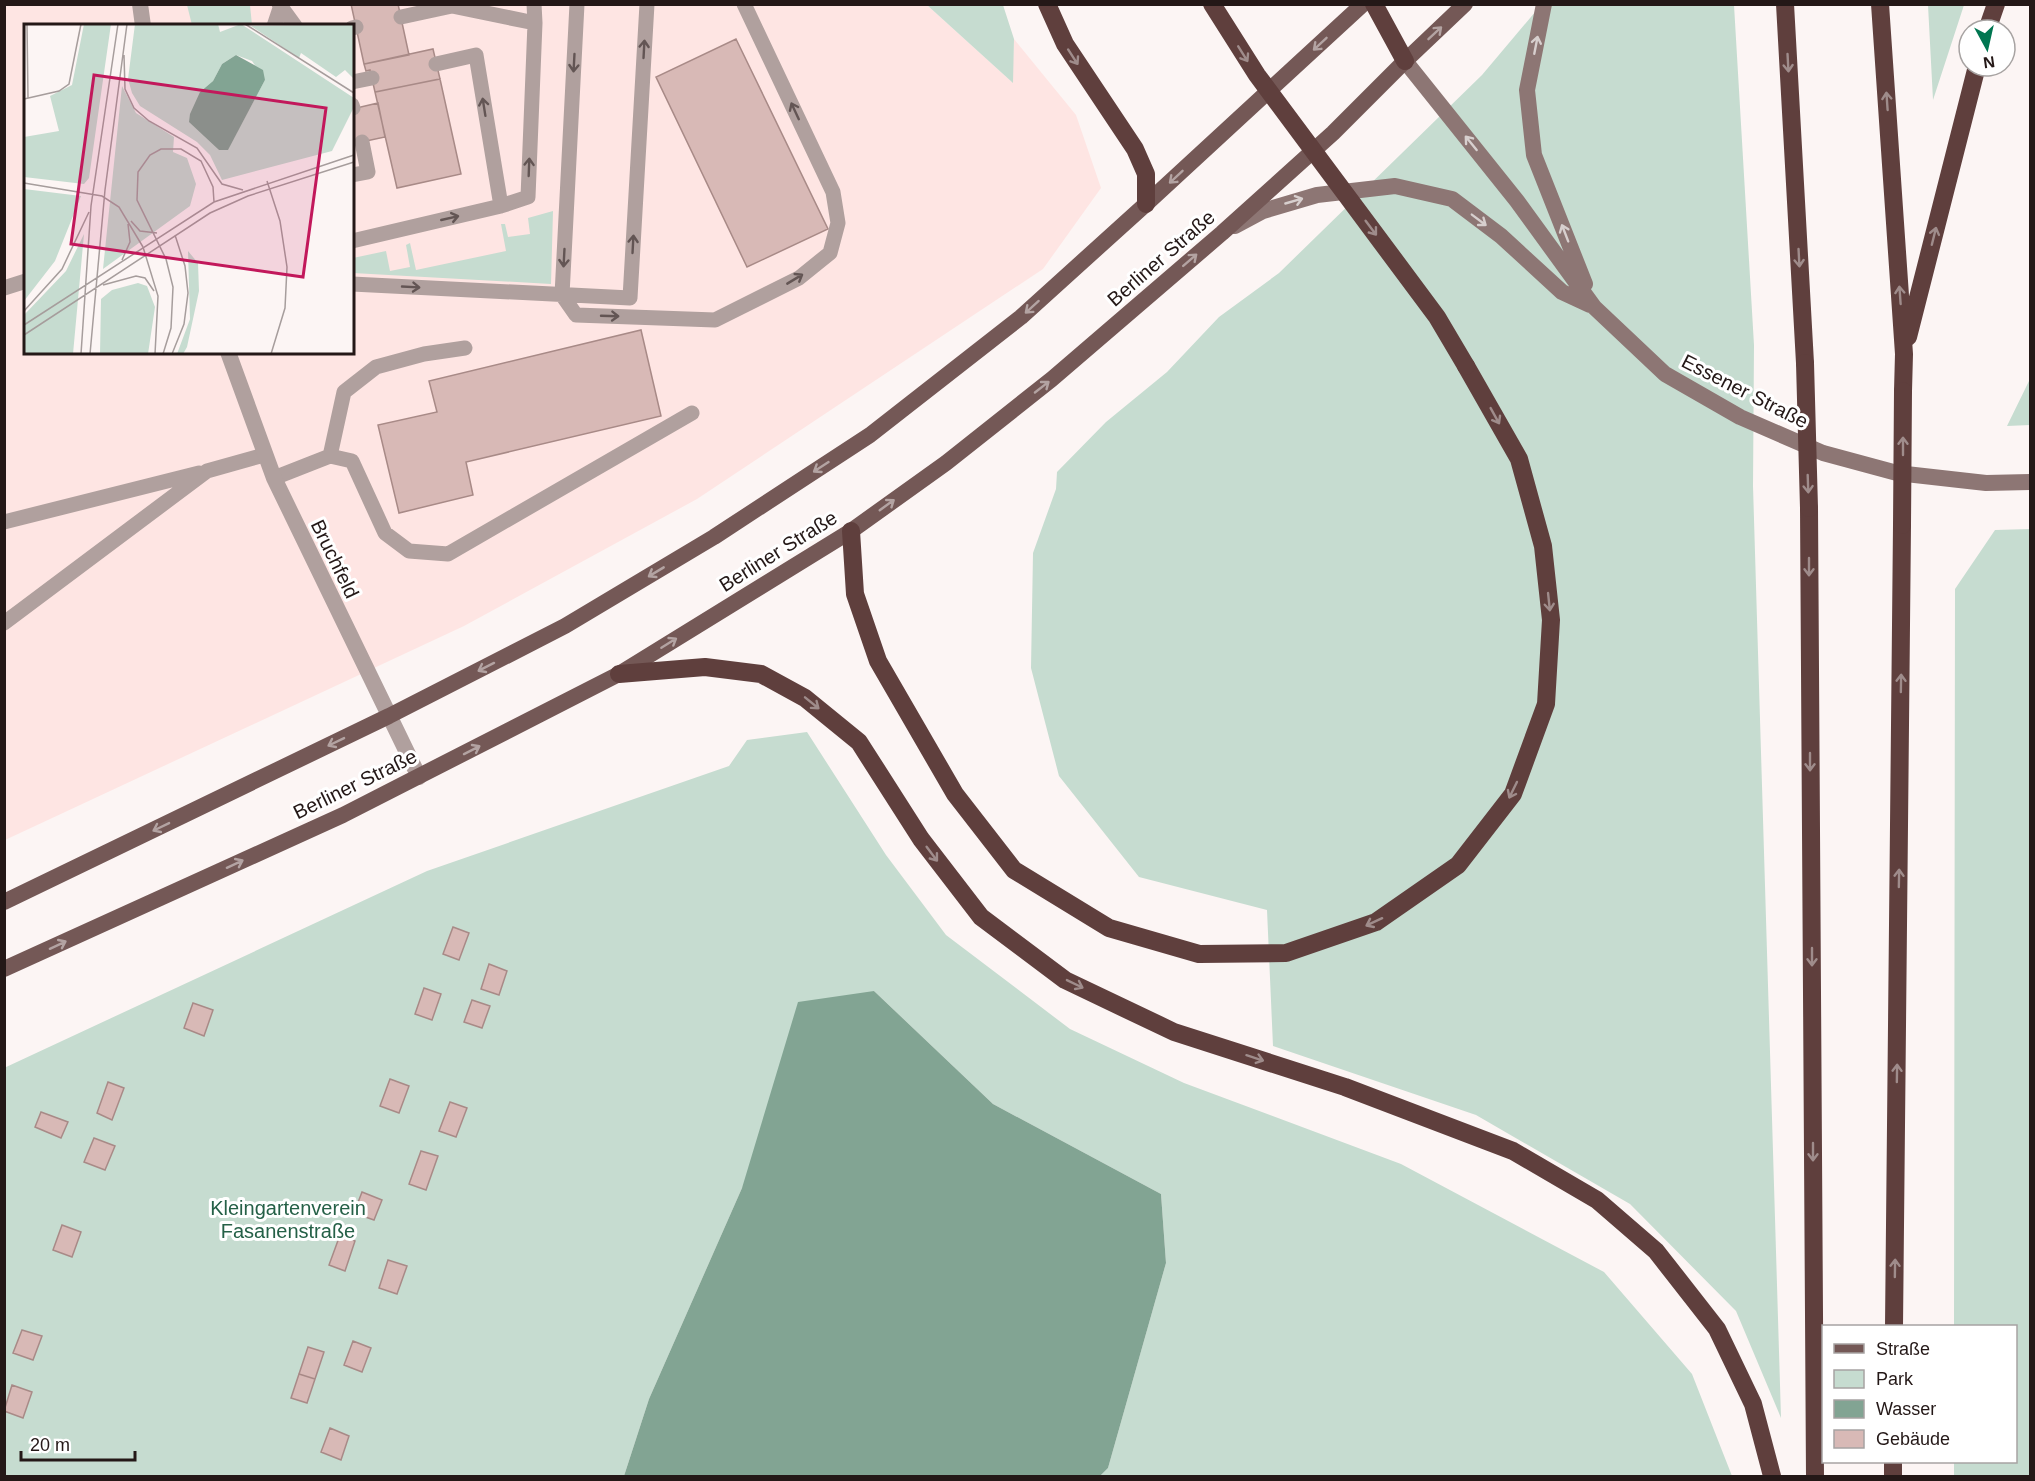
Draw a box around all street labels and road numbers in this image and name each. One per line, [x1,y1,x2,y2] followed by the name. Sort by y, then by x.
[1103,206,1219,310] street label: Berliner Straße
[1678,350,1812,432] street label: Essener Straße
[715,506,841,596] street label: Berliner Straße
[307,516,363,602] street label: Bruchfeld
[290,745,420,823] street label: Berliner Straße

